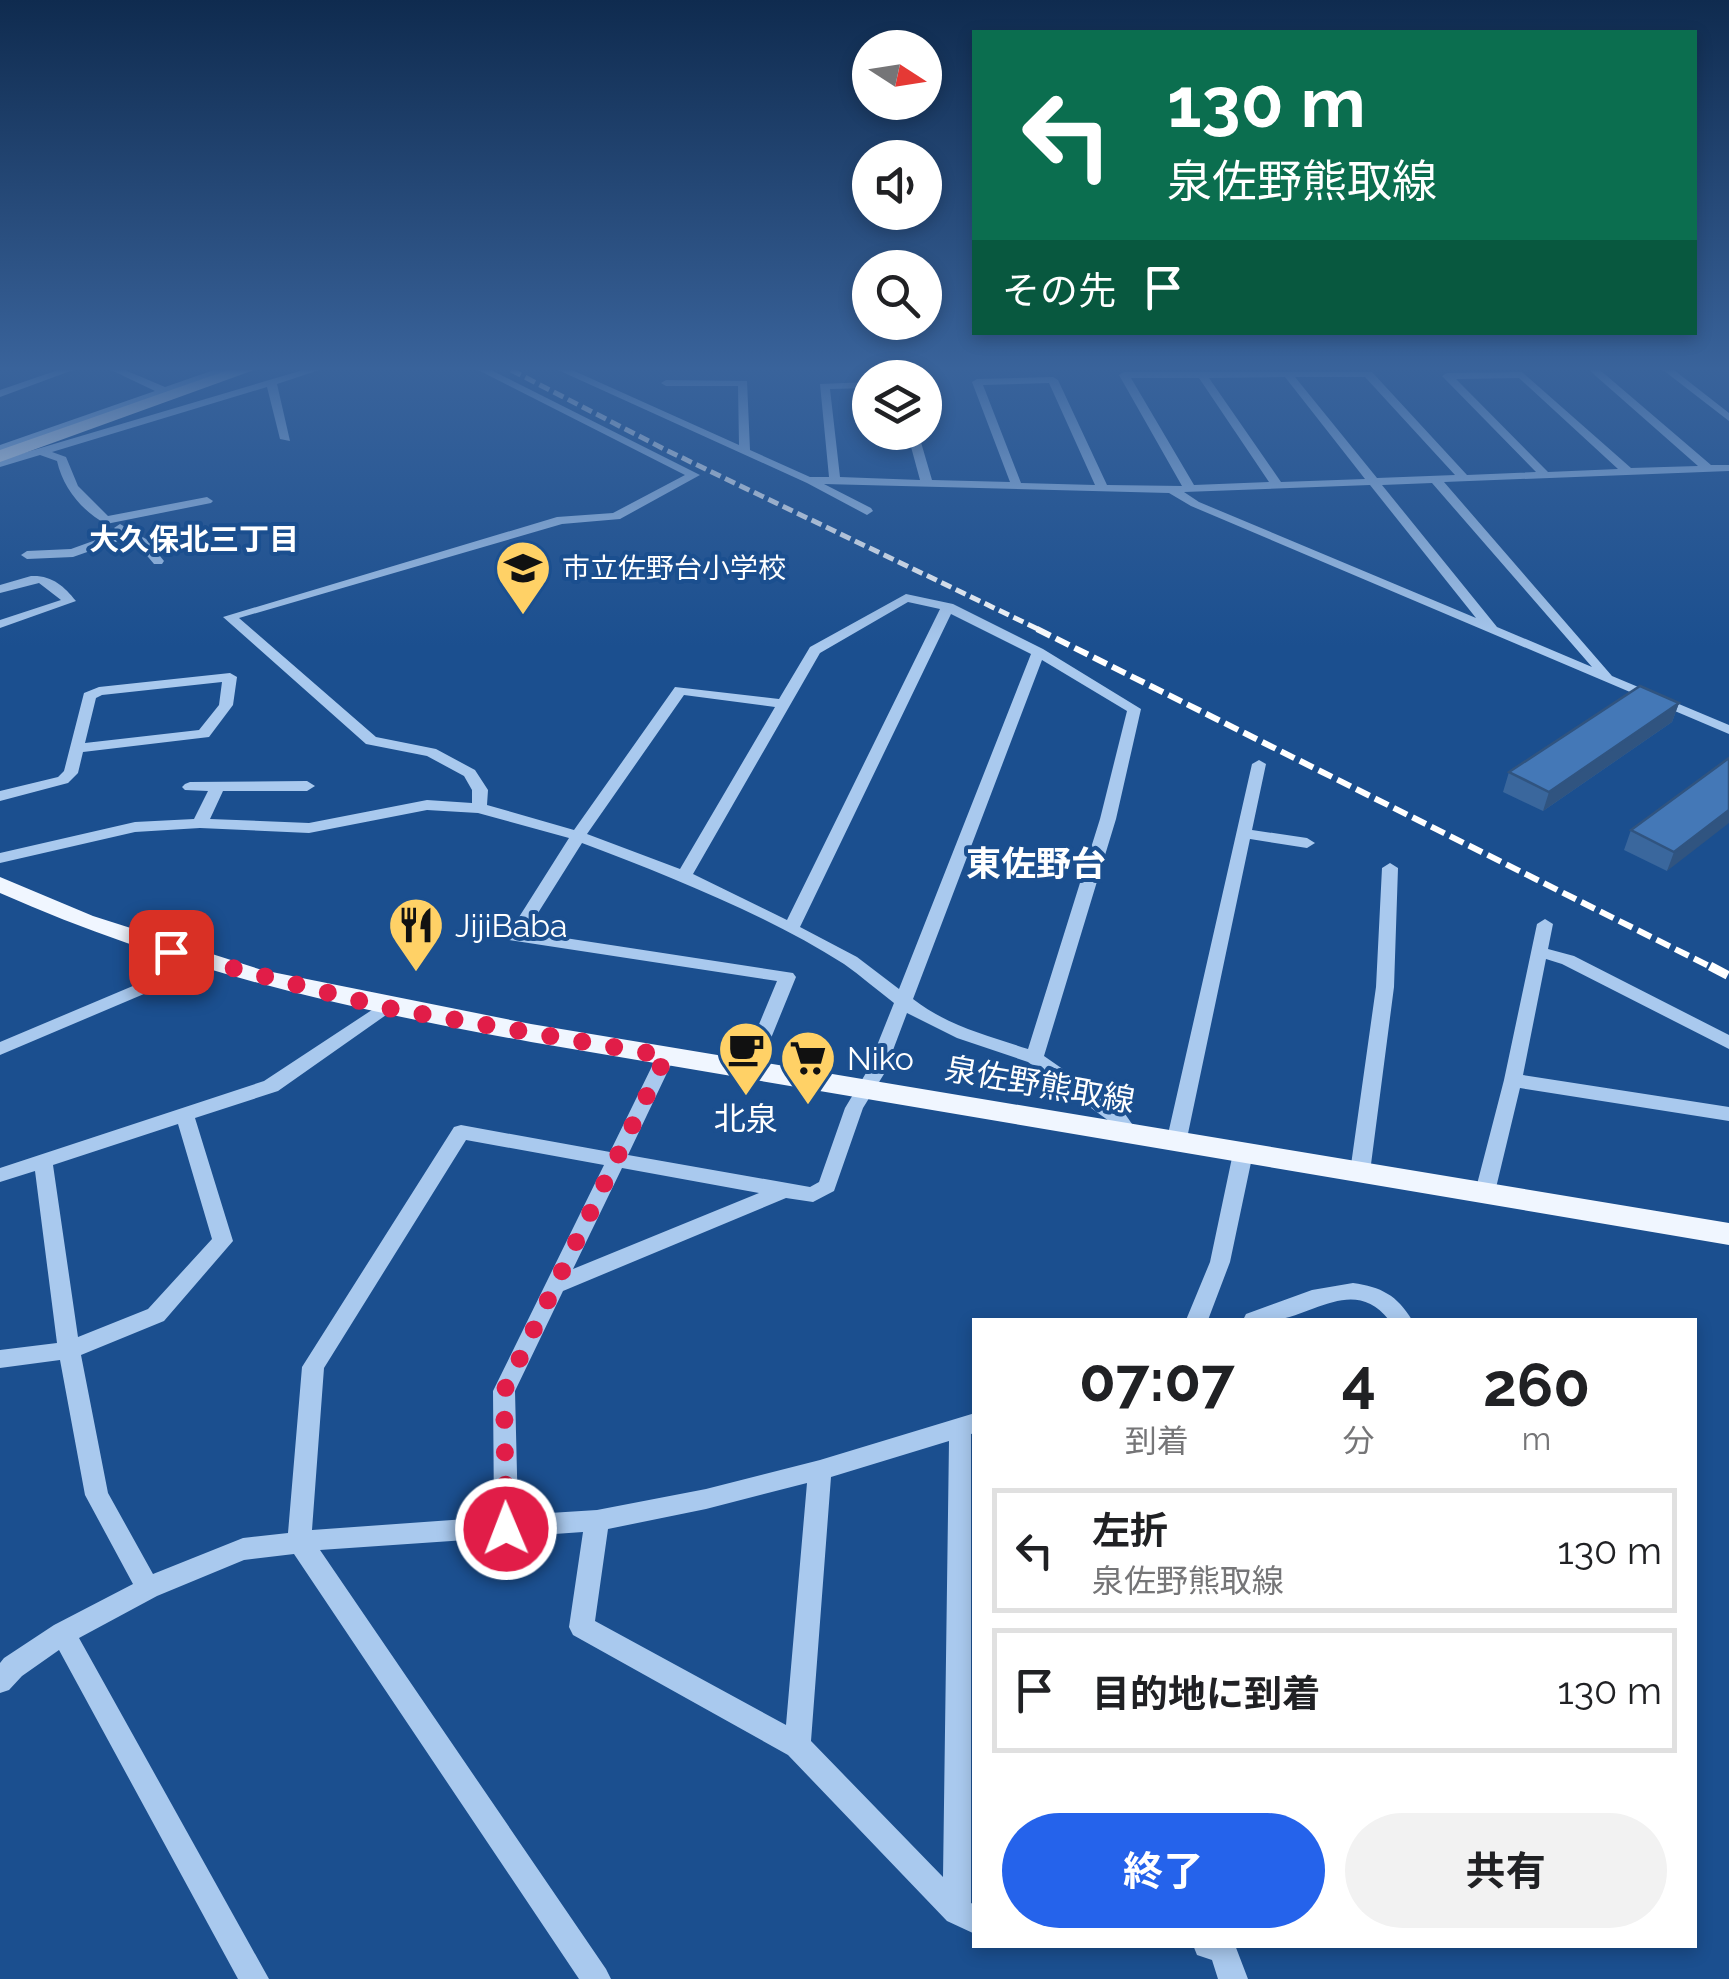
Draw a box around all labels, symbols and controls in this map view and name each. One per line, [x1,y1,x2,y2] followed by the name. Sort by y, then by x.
[852,30,942,120] north arrow
[852,30,942,450] map controls
[1167,61,1366,143] text: 130 m
[1002,70,1132,200] icon: left
[852,140,942,230] button: sound
[1167,155,1437,208] text: 泉佐野熊取線
[852,250,942,340] button: search
[1136,260,1191,315] icon: arrive
[1002,268,1116,313] text: その先
[852,360,942,450] button: layers
[89,522,299,557] district label: 大久保北三丁目
[493,538,553,617] school or university icon: 市立佐野台小学校
[562,552,786,585] place label: 市立佐野台小学校
[966,843,1106,884] district label: 東佐野台
[386,895,446,974] restaurant icon: JijiBaba
[455,907,567,944] place label: JijiBaba
[129,910,214,995] pin
[144,925,199,980] icon: arrive
[716,1019,776,1098] cafe icon: 北泉
[778,1028,838,1107] supermarket icon: Niko
[847,1040,914,1077] place label: Niko
[942,1049,1138,1119] street label: 泉佐野熊取線
[714,1100,778,1137] place label: 北泉
[1079,1345,1235,1415] text: 07:07
[1342,1345,1376,1415] text: 4
[1483,1350,1590,1420] text: 260
[1522,1420,1551,1457] text: m
[1125,1422,1189,1459] text: 到着
[1343,1422,1375,1459] text: 分
[454,1477,558,1581] position arrow
[1092,1508,1168,1553] text: 左折
[1007,1523,1062,1578] icon: left
[1558,1528,1662,1573] text: 130 m
[1092,1562,1284,1599] text: 泉佐野熊取線
[1007,1663,1062,1718] icon: arrive
[1558,1668,1662,1713] text: 130 m
[1092,1671,1320,1716] text: 目的地に到着
[1002,1813,1325,1928] button: 終了
[1345,1813,1667,1928] button: 共有

